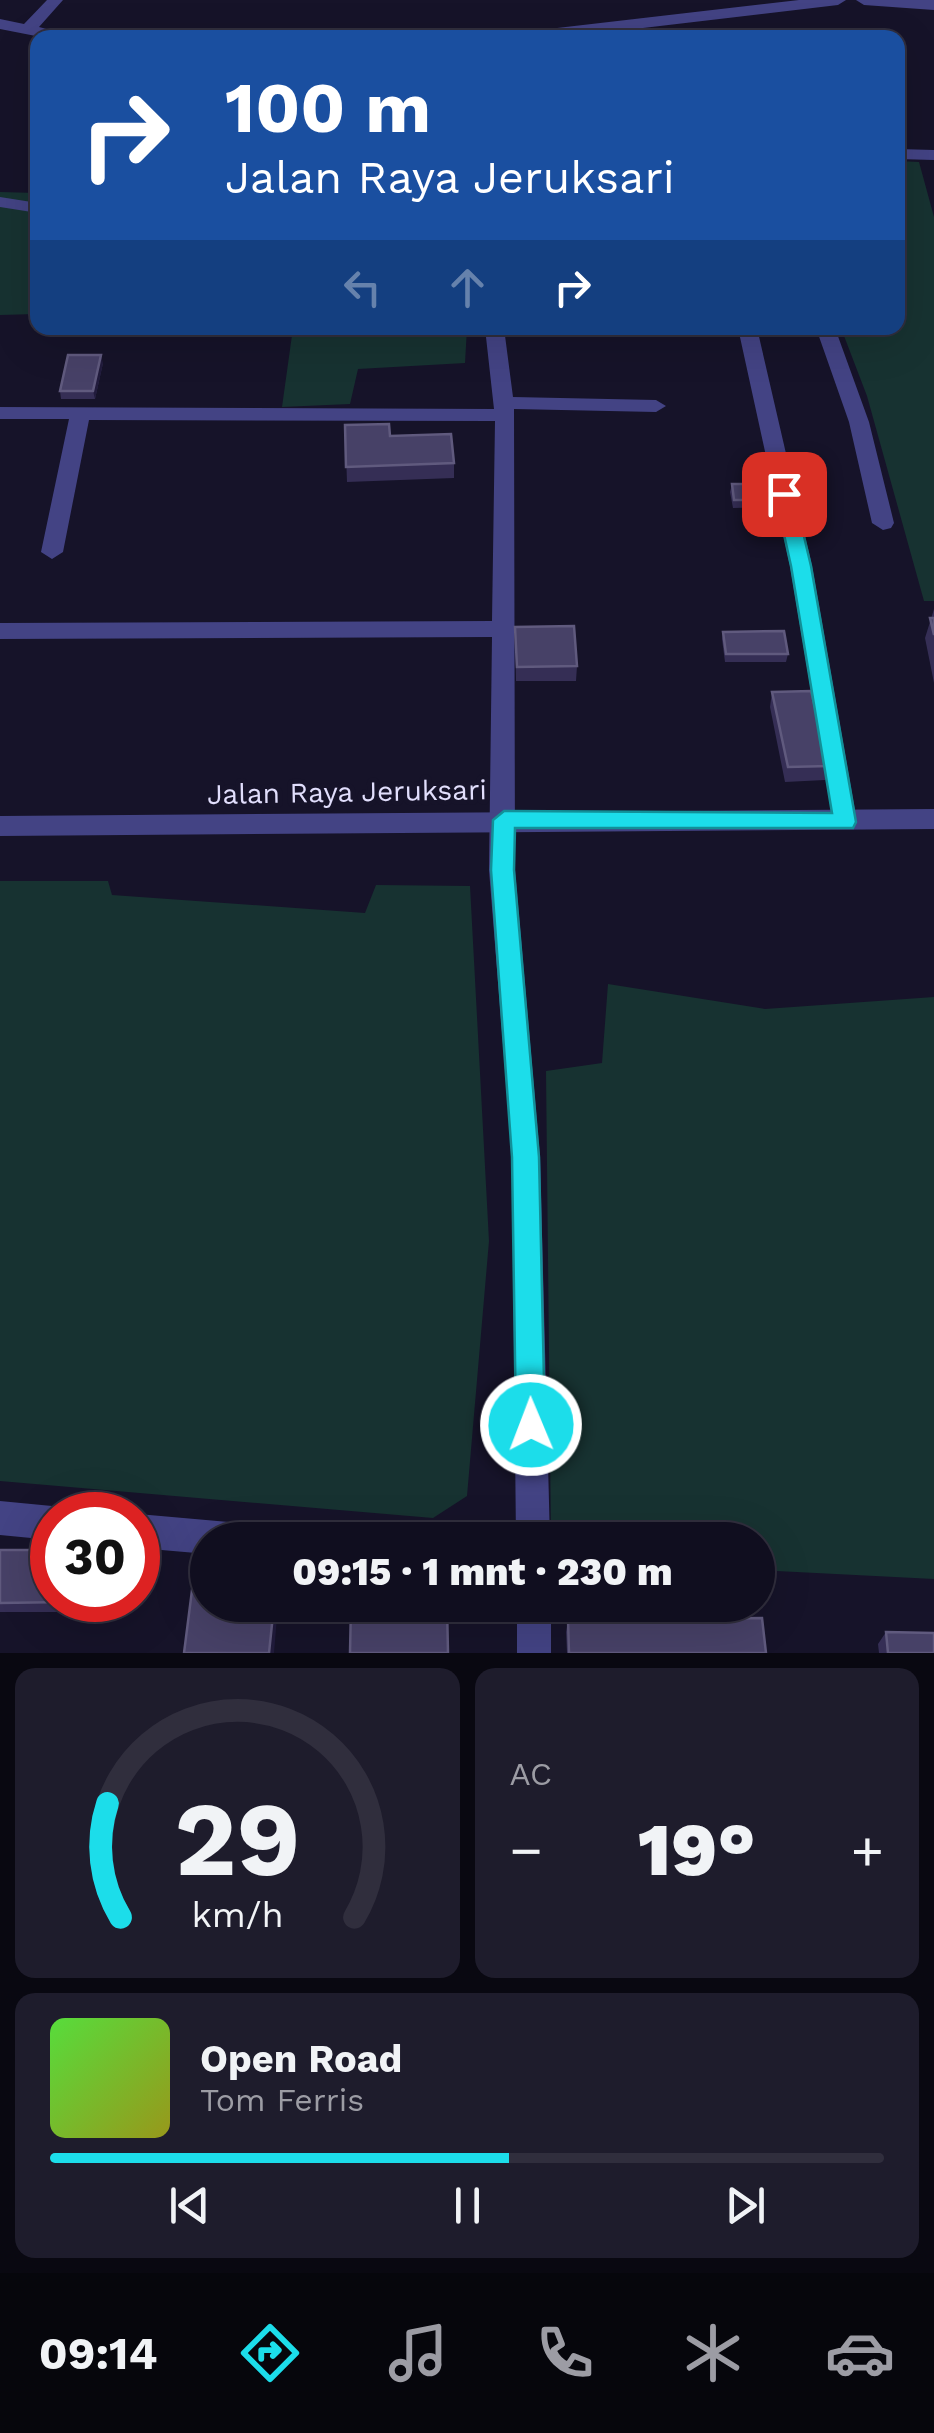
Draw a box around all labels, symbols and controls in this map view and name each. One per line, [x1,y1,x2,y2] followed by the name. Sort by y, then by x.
[225,67,431,149] text: 100 m
[60,70,190,200] icon: right
[225,151,675,204] text: Jalan Raya Jeruksari
[335,260,390,315] icon: left
[440,260,495,315] icon: ahead
[545,260,600,315] icon: right
[742,452,827,537] pin
[757,467,812,522] icon: arrive
[207,773,487,811] street label: Jalan Raya Jeruksari
[479,1373,583,1477] position arrow
[30,1492,160,1622] speed limit sign: 30
[292,1550,673,1594] text: 09:15 · 1 mnt · 230 m
[510,1755,552,1793] text: AC
[174,1778,300,1900] text: 29
[638,1805,756,1893] text: 19°
[510,1818,543,1882] text: −
[851,1818,884,1882] text: +
[191,1894,283,1936] text: km/h
[200,2037,402,2081] text: Open Road
[200,2081,364,2119] text: Tom Ferris
[162,2178,217,2233] icon: previous
[440,2178,495,2233] icon: pause
[718,2178,773,2233] icon: next
[235,2318,305,2388] icon: directions
[383,2318,453,2388] icon: music
[530,2318,600,2388] icon: phone
[678,2318,748,2388] icon: climate
[825,2318,895,2388] icon: car
[39,2327,158,2380] text: 09:14

